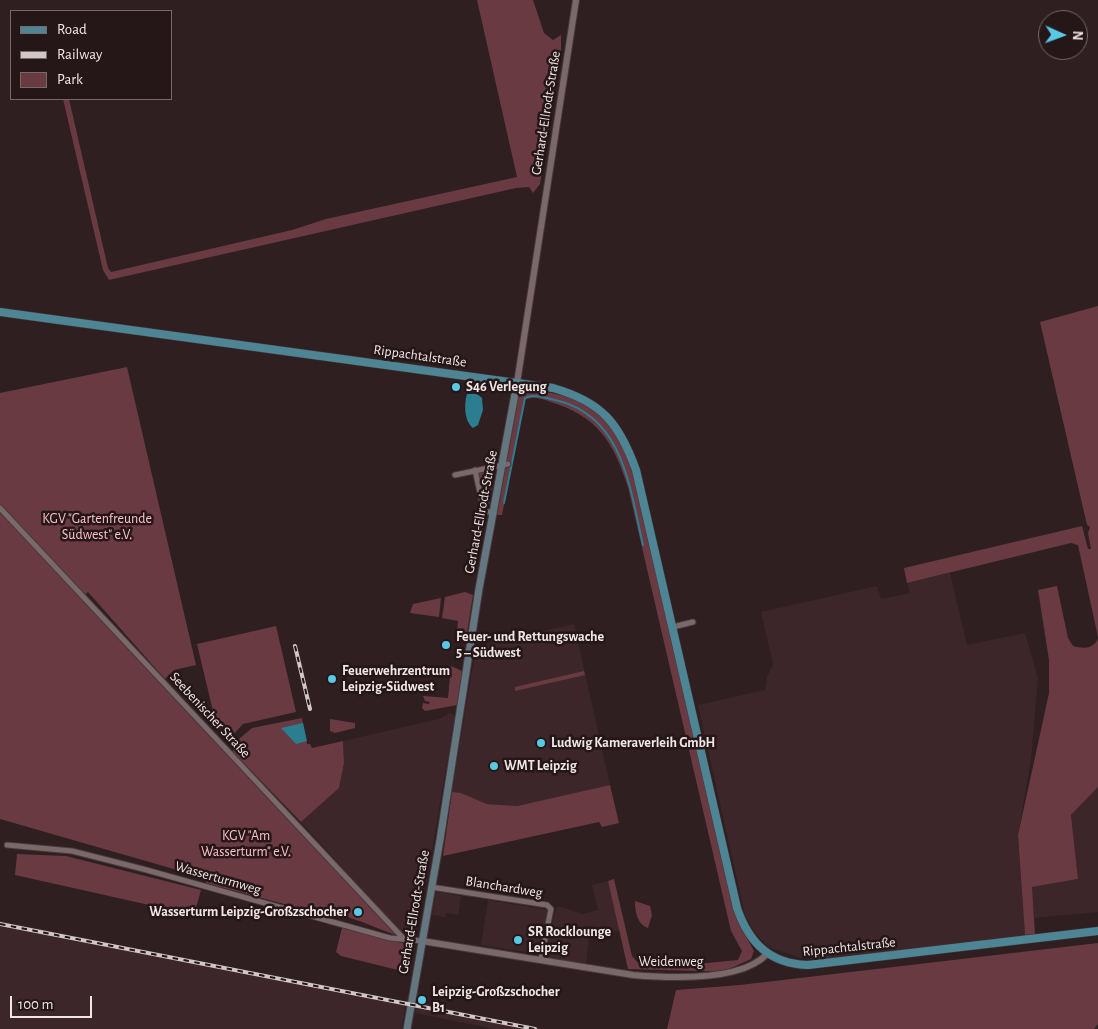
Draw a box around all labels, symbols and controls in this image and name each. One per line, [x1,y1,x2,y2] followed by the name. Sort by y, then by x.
[10,10,172,100] legend
[1038,10,1088,60] north arrow
[57,22,87,37] text: Road
[1070,30,1084,41] text: N
[57,47,102,62] text: Railway
[528,50,564,176] street label: Gerhard-Ellrodt-Straße
[57,72,83,87] text: Park
[372,341,468,371] street label: Rippachtalstraße
[466,379,547,395] place label: S46 Verlegung
[450,381,462,393] marker: S46 Verlegung
[461,449,501,575] street label: Gerhard-Ellrodt-Straße
[42,511,152,544] park label: KGV "Gartenfreunde Südwest" e.V.
[456,629,604,662] place label: Feuer- und Rettungswache 5 – Südwest
[440,639,452,651] marker: Feuer- und Rettungswache 5 – Südwest
[342,663,450,696] place label: Feuerwehrzentrum Leipzig-Südwest
[166,669,254,761] street label: Seebenischer Straße
[326,673,338,685] marker: Feuerwehrzentrum Leipzig-Südwest
[551,735,715,751] place label: Ludwig Kameraverleih GmbH
[535,737,547,749] marker: Ludwig Kameraverleih GmbH
[504,758,577,774] place label: WMT Leipzig
[488,760,500,772] marker: WMT Leipzig
[201,828,291,860] park label: KGV "Am Wasserturm" e.V.
[395,849,433,975] street label: Gerhard-Ellrodt-Straße
[173,858,263,898] street label: Wasserturmweg
[464,873,544,901] street label: Blanchardweg
[149,904,348,920] place label: Wasserturm Leipzig-Großzschocher
[352,906,364,918] marker: Wasserturm Leipzig-Großzschocher
[528,924,611,956] place label: SR Rocklounge Leipzig
[512,934,524,946] marker: SR Rocklounge Leipzig
[802,934,896,960] street label: Rippachtalstraße
[639,954,703,970] street label: Weidenweg
[432,984,560,1016] place label: Leipzig-Großzschocher B1
[12,986,95,1018] scale bar
[416,994,428,1006] marker: Leipzig-Großzschocher B1
[18,997,53,1012] text: 100 m

